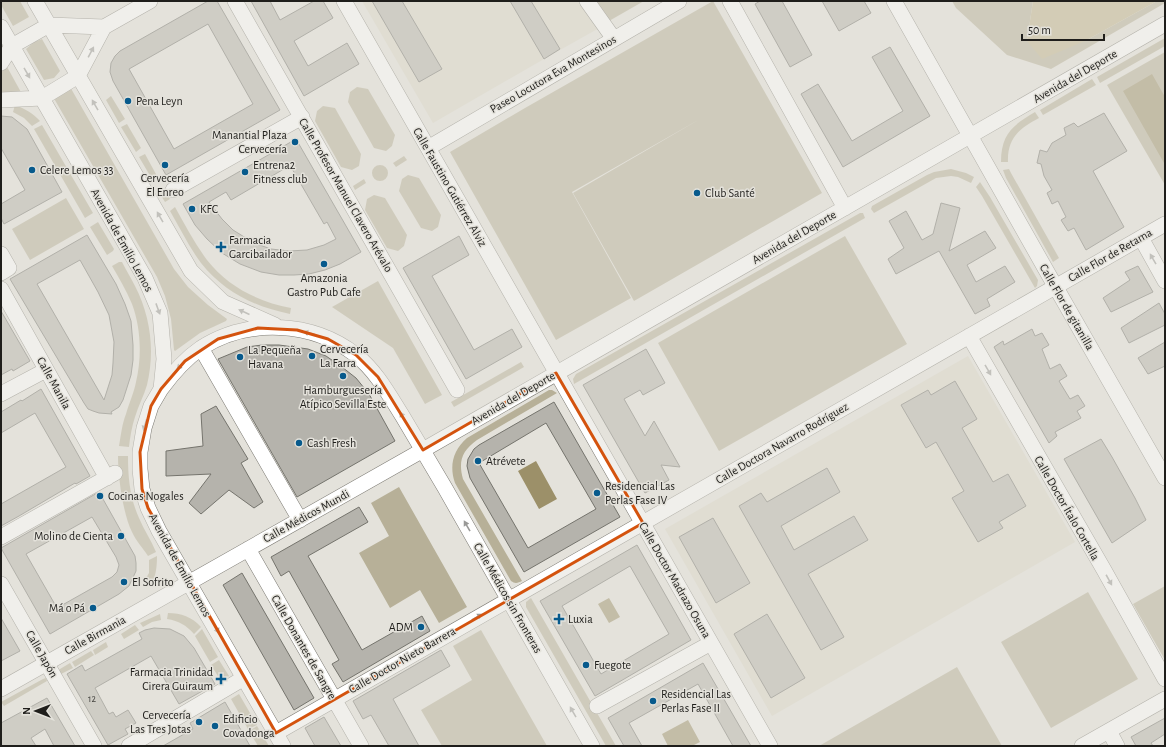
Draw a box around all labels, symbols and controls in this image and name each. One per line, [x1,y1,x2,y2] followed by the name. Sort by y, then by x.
[1022,16,1104,42] scale bar
[1028,24,1051,36] text: 50 m
[488,33,618,115] street label: Paseo Locutora Eva Montesinos
[88,46,94,57] one-way arrow
[1031,47,1119,105] street label: Avenida del Deporte
[24,67,31,79] one-way arrow
[136,95,183,108] place label: Pena Leyn
[123,96,133,106] marker: Pena Leyn
[91,99,98,111] one-way arrow
[297,116,395,274] street label: Calle Profesor Manuel Clavero Arévalo
[411,125,489,249] street label: Calle Faustino Gutiérrez Alviz
[212,129,287,155] place label: Manantial Plaza Cervecería
[290,137,300,147] marker: Manantial Plaza Cervecería
[253,159,307,185] place label: Entrena2 Fitness club
[160,160,170,170] marker: Cervecería El Enreo
[40,164,114,176] place label: Celere Lemos 33
[27,165,37,175] marker: Celere Lemos 33
[240,167,250,177] marker: Entrena2 Fitness club
[141,172,190,198] place label: Cervecería El Enreo
[89,186,155,294] street label: Avenida de Emilio Lemos
[705,187,755,199] place label: Club Santé
[692,188,702,198] marker: Club Santé
[200,203,218,215] place label: KFC
[187,204,197,214] marker: KFC
[750,208,838,266] street label: Avenida del Deporte
[156,211,163,223] one-way arrow
[1066,226,1154,284] street label: Calle Flor de Retama
[229,234,292,260] place label: Farmacia Garcibailador
[216,242,226,252] marker: Farmacia Garcibailador
[1149,253,1156,265] one-way arrow
[319,259,329,269] marker: Amazonia Gastro Pub Cafe
[1037,262,1097,353] street label: Calle Flor de gitanilla
[287,272,361,298] place label: Amazonia Gastro Pub Cafe
[155,303,161,315] one-way arrow
[237,308,249,314] one-way arrow
[303,329,316,335] one-way arrow
[320,343,369,369] place label: Cervecería La Farra
[248,344,302,370] place label: La Pequeña Havana
[307,351,317,361] marker: Cervecería La Farra
[235,352,245,362] marker: La Pequeña Havana
[35,355,73,411] street label: Calle Manila
[176,360,186,370] one-way arrow
[985,364,992,376] one-way arrow
[469,369,557,427] street label: Avenida del Deporte
[338,371,348,381] marker: Hamburguesería Atípico Sevilla Este
[300,384,386,410] place label: Hamburguesería Atípico Sevilla Este
[714,400,850,486] street label: Calle Doctora Navarro Rodríguez
[399,411,406,423] one-way arrow
[142,419,148,431] one-way arrow
[307,437,356,449] place label: Cash Fresh
[294,438,304,448] marker: Cash Fresh
[1032,453,1103,563] street label: Calle Doctor Ítalo Cortella
[486,455,526,467] place label: Atrévete
[473,456,483,466] marker: Atrévete
[605,480,675,506] place label: Residencial Las Perlas Fase IV
[261,487,351,545] street label: Calle Médicos Mundi
[592,488,602,498] marker: Residencial Las Perlas Fase IV
[108,490,184,502] place label: Cocinas Nogales
[95,491,105,501] marker: Cocinas Nogales
[147,511,213,619] street label: Avenida de Emilio Lemos
[637,520,713,640] street label: Calle Doctor Madrazo Osuna
[463,521,470,532] one-way arrow
[34,530,113,542] place label: Molino de Cienta
[116,531,126,541] marker: Molino de Cienta
[472,541,544,655] street label: Calle Médicos sin Fronteras
[1106,574,1113,586] one-way arrow
[132,576,174,588] place label: El Sofrito
[119,577,129,587] marker: El Sofrito
[269,593,339,701] street label: Calle Donantes de Sangre
[49,602,85,614] place label: Má o Pá
[88,603,98,613] marker: Má o Pá
[62,613,128,657] street label: Calle Birmania
[553,613,565,625] marker: Luxia
[568,613,593,625] place label: Luxia
[471,614,483,621] one-way arrow
[389,621,413,633] place label: ADM
[212,622,219,634] one-way arrow
[416,622,426,632] marker: ADM
[346,624,458,696] street label: Calle Doctor Nieto Barrera
[24,628,60,680] street label: Calle Japón
[594,659,631,671] place label: Fuegote
[581,660,591,670] marker: Fuegote
[130,666,213,692] place label: Farmacia Trinidad Cirera Guiraum
[216,674,226,684] marker: Farmacia Trinidad Cirera Guiraum
[661,688,731,714] place label: Residencial Las Perlas Fase II
[16,691,56,731] north arrow
[88,694,96,704] house number: 12
[648,696,658,706] marker: Residencial Las Perlas Fase II
[570,706,576,718] one-way arrow
[21,707,32,715] text: N
[130,709,191,735] place label: Cervecería Las Tres Jotas
[223,713,275,739] place label: Edificio Covadonga
[194,717,204,727] marker: Cervecería Las Tres Jotas
[210,721,220,731] marker: Edificio Covadonga

